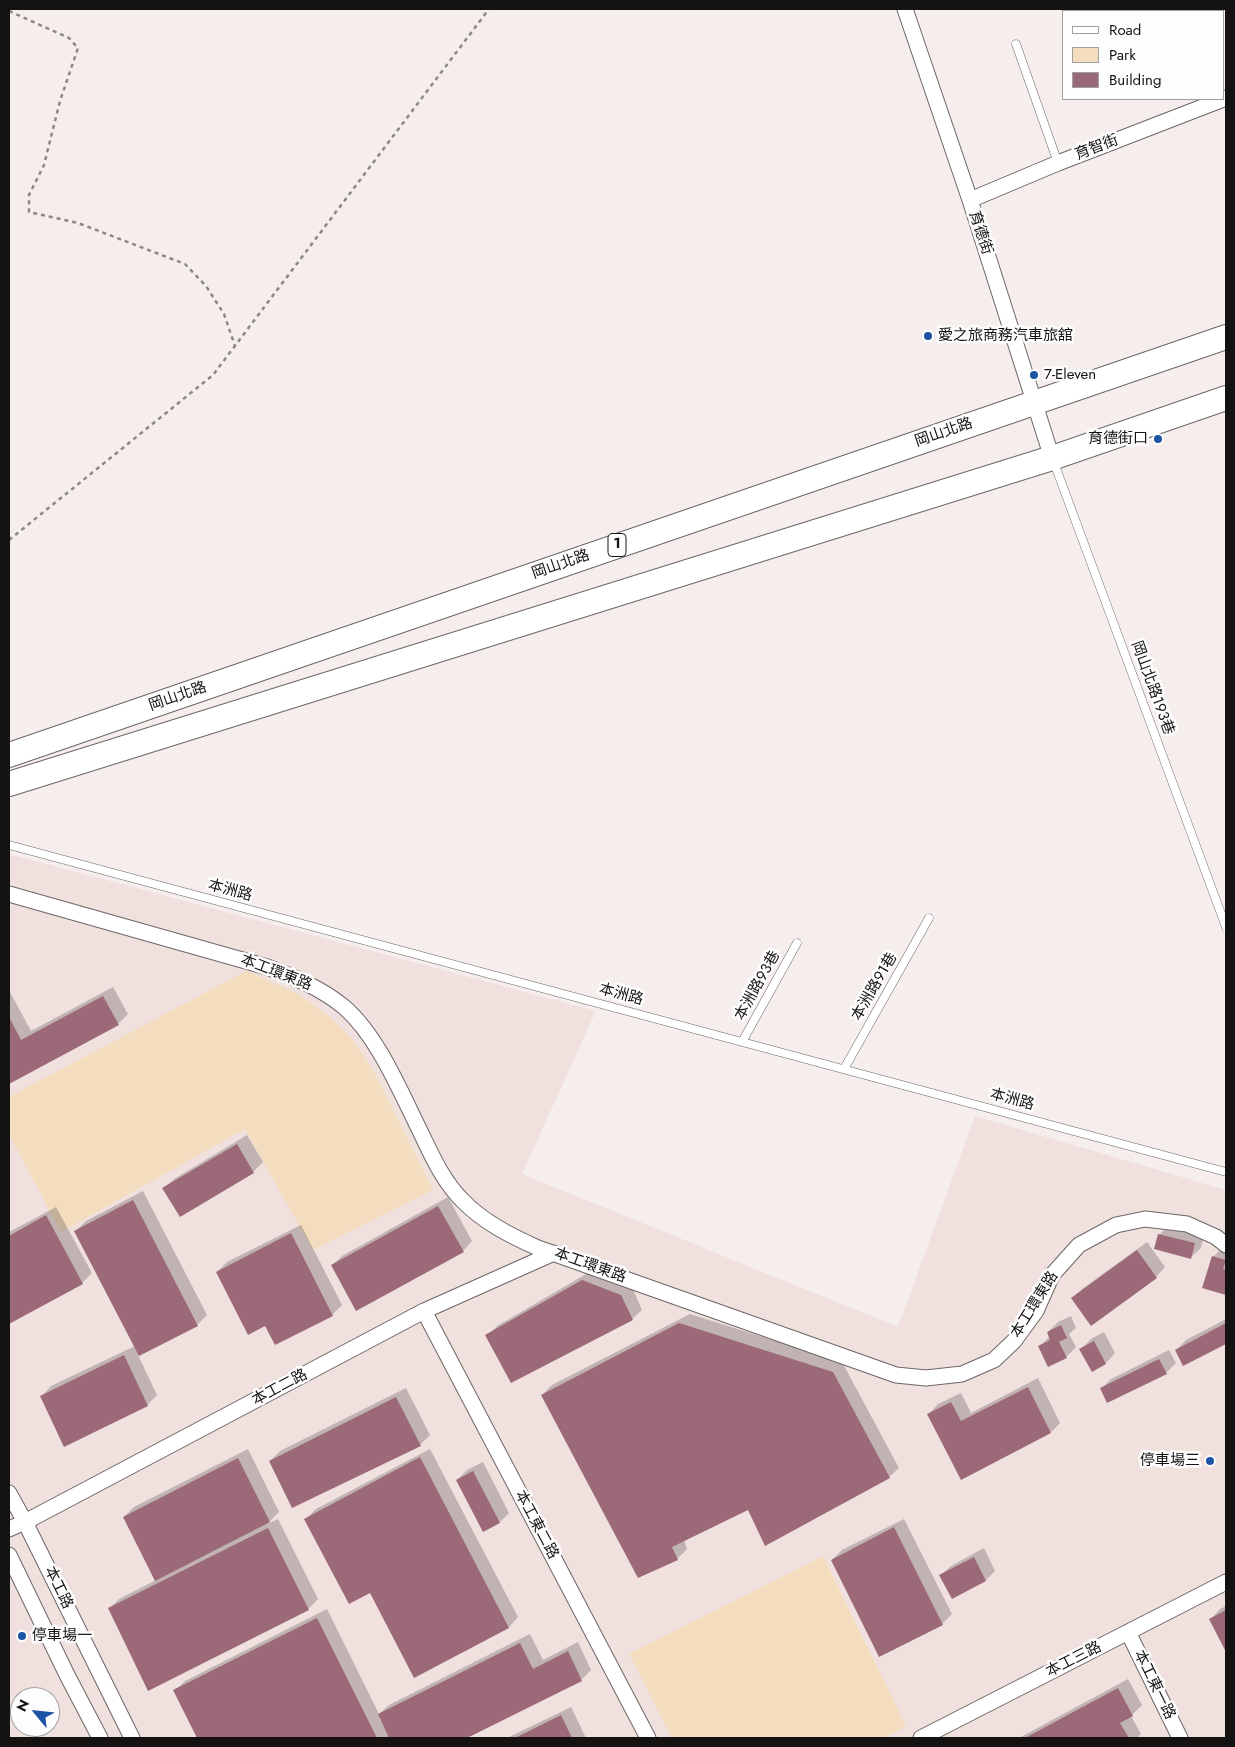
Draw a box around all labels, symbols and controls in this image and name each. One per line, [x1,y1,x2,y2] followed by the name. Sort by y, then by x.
[1062,10,1225,100] legend
[1109,19,1141,41] text: Road
[1109,44,1136,66] text: Park
[1109,69,1161,91] text: Building
[1073,132,1121,164] street label: 育智街
[964,209,996,257] street label: 育德街
[938,327,1073,345] place label: 愛之旅商務汽車旅舘
[922,330,934,342] marker: 愛之旅商務汽車旅舘
[1044,366,1096,384] place label: 7-Eleven
[1028,369,1040,381] marker: 7-Eleven
[913,415,975,451] street label: 岡山北路
[1088,430,1148,448] place label: 育德街口
[1152,433,1164,445] marker: 育德街口
[608,534,626,556] road number: 1
[530,547,592,583] street label: 岡山北路
[1127,639,1177,737] street label: 岡山北路193巷
[147,679,209,715] street label: 岡山北路
[206,876,254,906] street label: 本洲路
[732,948,784,1024] street label: 本洲路93巷
[848,950,902,1024] street label: 本洲路91巷
[238,951,314,995] street label: 本工環東路
[597,980,645,1010] street label: 本洲路
[988,1085,1036,1115] street label: 本洲路
[552,1245,628,1287] street label: 本工環東路
[1007,1268,1063,1342] street label: 本工環東路
[249,1366,311,1410] street label: 本工二路
[1140,1452,1200,1470] place label: 停車場三
[1204,1455,1216,1467] marker: 停車場三
[510,1488,562,1562] street label: 本工東二路
[40,1564,76,1612] street label: 本工路
[32,1627,92,1645] place label: 停車場一
[16,1630,28,1642] marker: 停車場一
[1043,1638,1105,1682] street label: 本工三路
[1129,1647,1179,1723] street label: 本工東一路
[10,1687,60,1737] north arrow
[11,1696,34,1715] text: N

